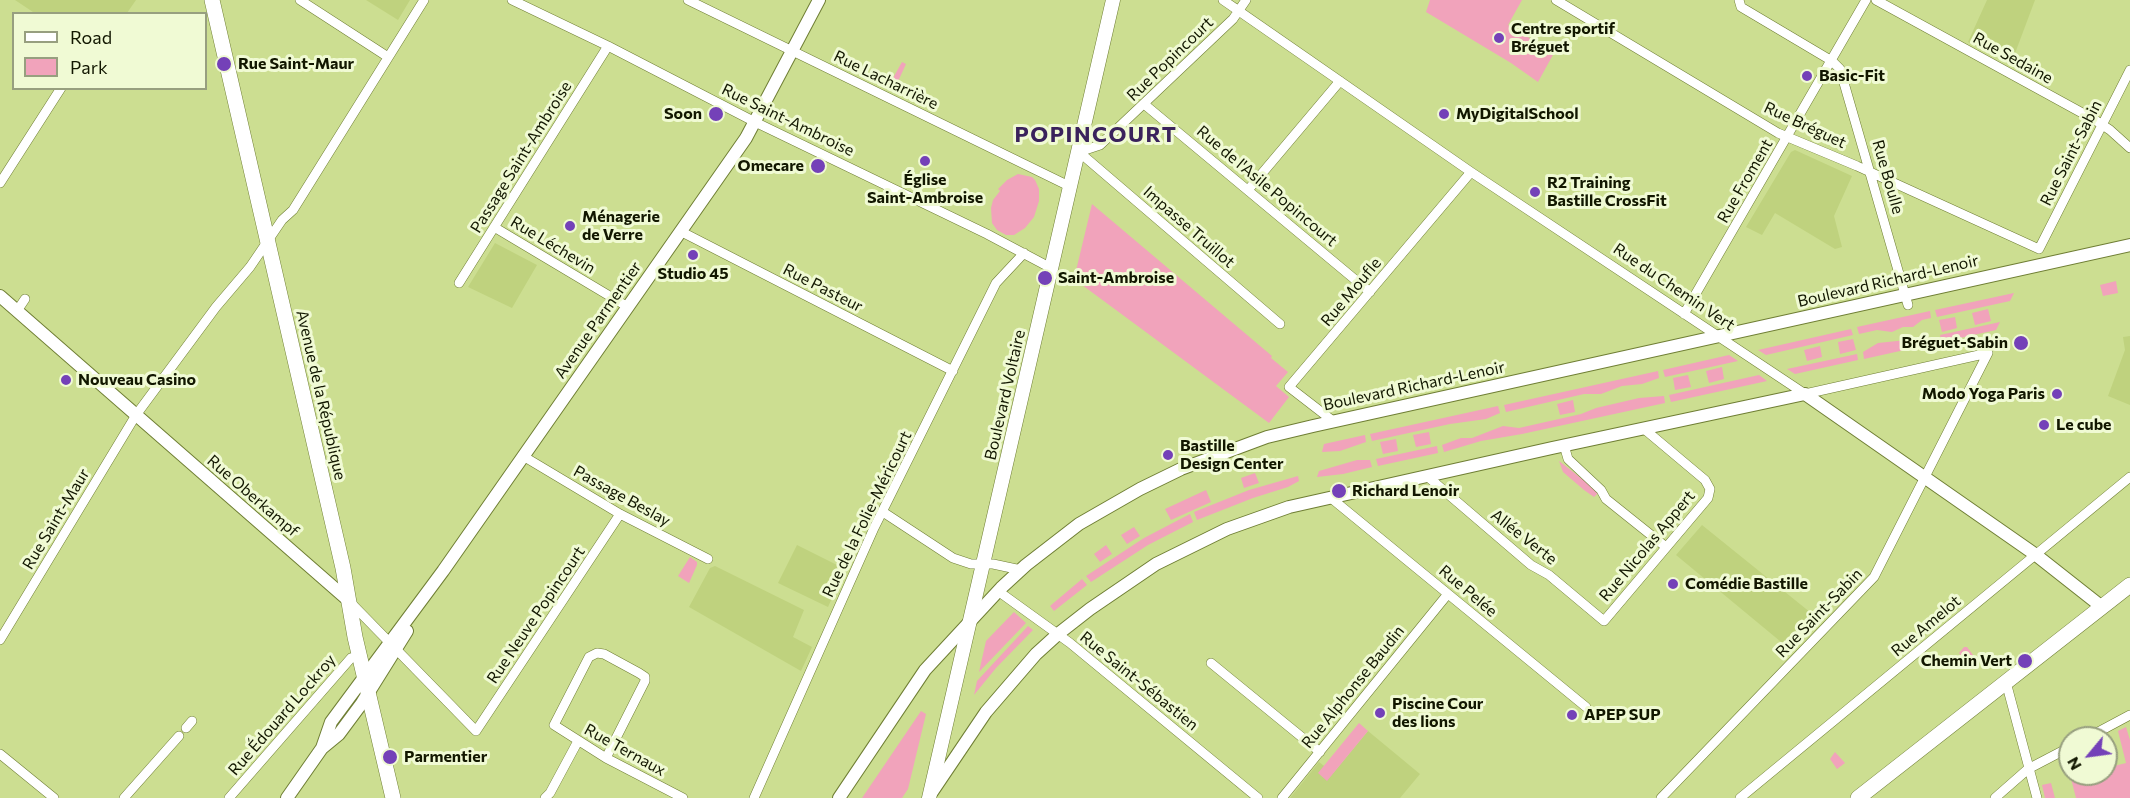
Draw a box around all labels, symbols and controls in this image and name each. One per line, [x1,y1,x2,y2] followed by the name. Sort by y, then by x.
[12,12,207,90] legend
[1123,13,1217,105] street label: Rue Popincourt
[1511,19,1615,57] place label: Centre sportif Bréguet
[70,26,112,48] text: Road
[1970,28,2056,88] street label: Rue Sedaine
[1492,31,1506,45] marker: Centre sportif Bréguet
[831,46,941,114] street label: Rue Lacharrière
[238,54,354,74] place label: Rue Saint-Maur
[215,55,233,73] marker: Rue Saint-Maur
[70,56,108,78] text: Park
[1819,66,1885,86] place label: Basic-Fit
[1800,69,1814,83] marker: Basic-Fit
[466,78,576,236] street label: Passage Saint-Ambroise
[719,80,857,160] street label: Rue Saint-Ambroise
[2036,97,2106,209] street label: Rue Saint-Sabin
[1761,98,1849,152] street label: Rue Bréguet
[664,104,702,124] place label: Soon
[1456,104,1579,124] place label: MyDigitalSchool
[707,105,725,123] marker: Soon
[1437,107,1451,121] marker: MyDigitalSchool
[1015,122,1177,148] district label: POPINCOURT
[1193,122,1341,250] street label: Rue de l'Asile Popincourt
[1713,136,1777,226] street label: Rue Froment
[1868,138,1908,216] street label: Rue Boulle
[918,154,932,168] marker: Église Saint-Ambroise
[738,156,804,176] place label: Omecare
[809,157,827,175] marker: Omecare
[867,170,983,208] place label: Église Saint-Ambroise
[1547,173,1667,211] place label: R2 Training Bastille CrossFit
[1139,182,1239,272] street label: Impasse Truillot
[1528,185,1542,199] marker: R2 Training Bastille CrossFit
[582,207,660,245] place label: Ménagerie de Verre
[507,212,599,278] street label: Rue Léchevin
[563,219,577,233] marker: Ménagerie de Verre
[1610,239,1738,335] street label: Rue du Chemin Vert
[686,248,700,262] marker: Studio 45
[1796,251,1980,311] street label: Boulevard Richard-Lenoir
[1317,254,1385,330] street label: Rue Moufle
[550,258,646,382] street label: Avenue Parmentier
[780,260,866,316] street label: Rue Pasteur
[658,264,728,284] place label: Studio 45
[1058,268,1174,288] place label: Saint-Ambroise
[1036,269,1054,287] marker: Saint-Ambroise
[292,308,350,482] street label: Avenue de la République
[981,328,1029,462] street label: Boulevard Voltaire
[1902,333,2008,353] place label: Bréguet-Sabin
[2012,334,2030,352] marker: Bréguet-Sabin
[1321,357,1507,415] street label: Boulevard Richard-Lenoir
[78,370,196,390] place label: Nouveau Casino
[59,373,73,387] marker: Nouveau Casino
[1922,384,2045,404] place label: Modo Yoga Paris
[2050,387,2064,401] marker: Modo Yoga Paris
[2056,415,2112,435] place label: Le cube
[2037,418,2051,432] marker: Le cube
[818,428,916,600] street label: Rue de la Folie-Méricourt
[1180,436,1284,474] place label: Bastille Design Center
[1161,448,1175,462] marker: Bastille Design Center
[203,451,303,541] street label: Rue Oberkampf
[570,461,674,531] street label: Passage Beslay
[18,465,94,573] street label: Rue Saint-Maur
[1352,481,1459,501] place label: Richard Lenoir
[1330,482,1348,500] marker: Richard Lenoir
[1595,487,1699,605] street label: Rue Nicolas Appert
[1487,505,1561,569] street label: Allée Verte
[483,543,589,687] street label: Rue Neuve Popincourt
[1435,561,1501,621] street label: Rue Pelée
[1772,565,1866,661] street label: Rue Saint-Sabin
[1685,574,1808,594] place label: Comédie Bastille
[1666,577,1680,591] marker: Comédie Bastille
[1887,591,1965,661] street label: Rue Amelot
[1298,622,1408,752] street label: Rue Alphonse Baudin
[1076,627,1202,735] street label: Rue Saint-Sébastien
[224,651,340,779] street label: Rue Édouard Lockroy
[1921,651,2012,671] place label: Chemin Vert
[2016,652,2034,670] marker: Chemin Vert
[1392,694,1483,732] place label: Piscine Cour des lions
[1584,705,1661,725] place label: APEP SUP
[1373,706,1387,720] marker: Piscine Cour des lions
[1565,708,1579,722] marker: APEP SUP
[581,720,669,780] street label: Rue Ternaux
[2058,726,2118,786] north arrow
[404,747,487,767] place label: Parmentier
[381,748,399,766] marker: Parmentier
[2062,754,2085,774] text: N

